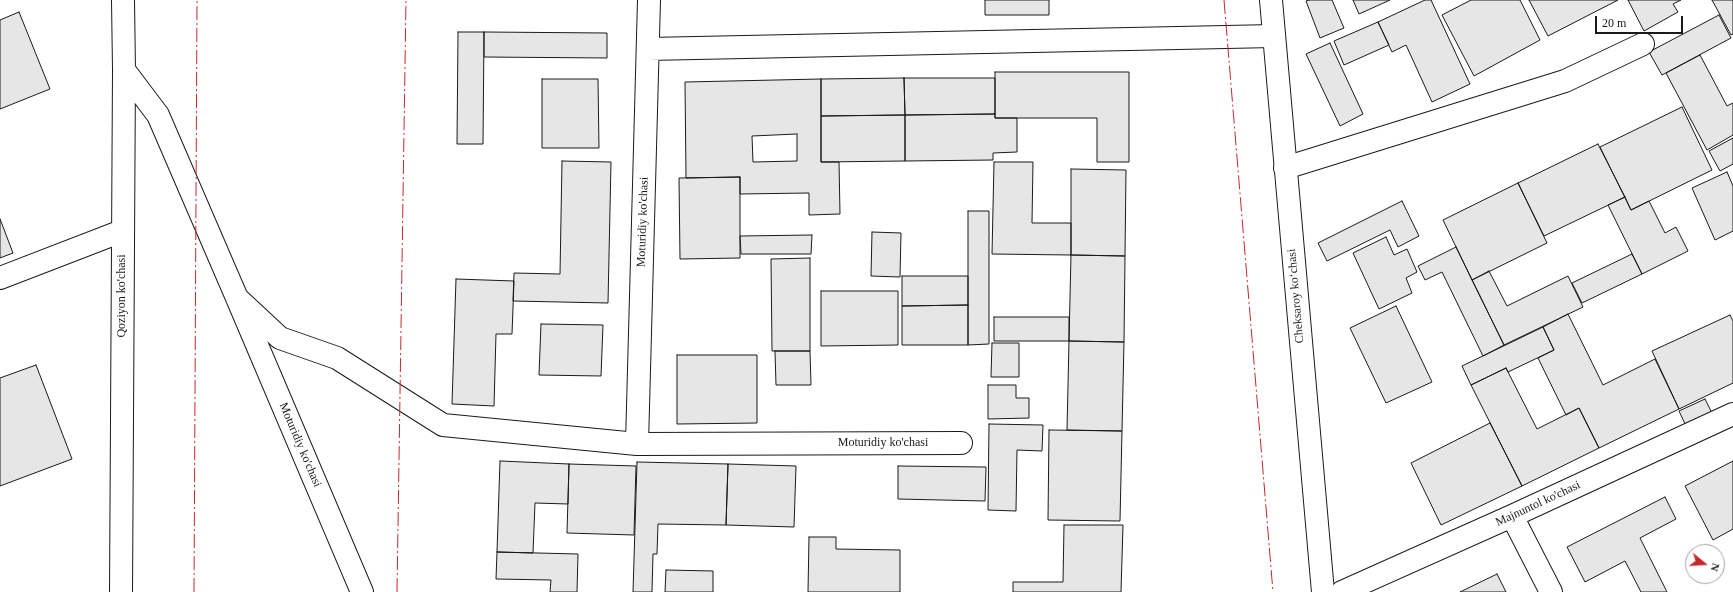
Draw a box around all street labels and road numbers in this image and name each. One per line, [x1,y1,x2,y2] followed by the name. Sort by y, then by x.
[634,177,652,267] street label: Moturidiy ko'chasi
[1285,248,1307,344] street label: Cheksaroy koʻchasi
[115,254,129,338] street label: Qoziyon ko'chasi
[276,401,324,489] street label: Moturidiy ko'chasi
[838,436,928,450] street label: Moturidiy ko'chasi
[1493,478,1583,530] street label: Majnuntol ko'chasi

